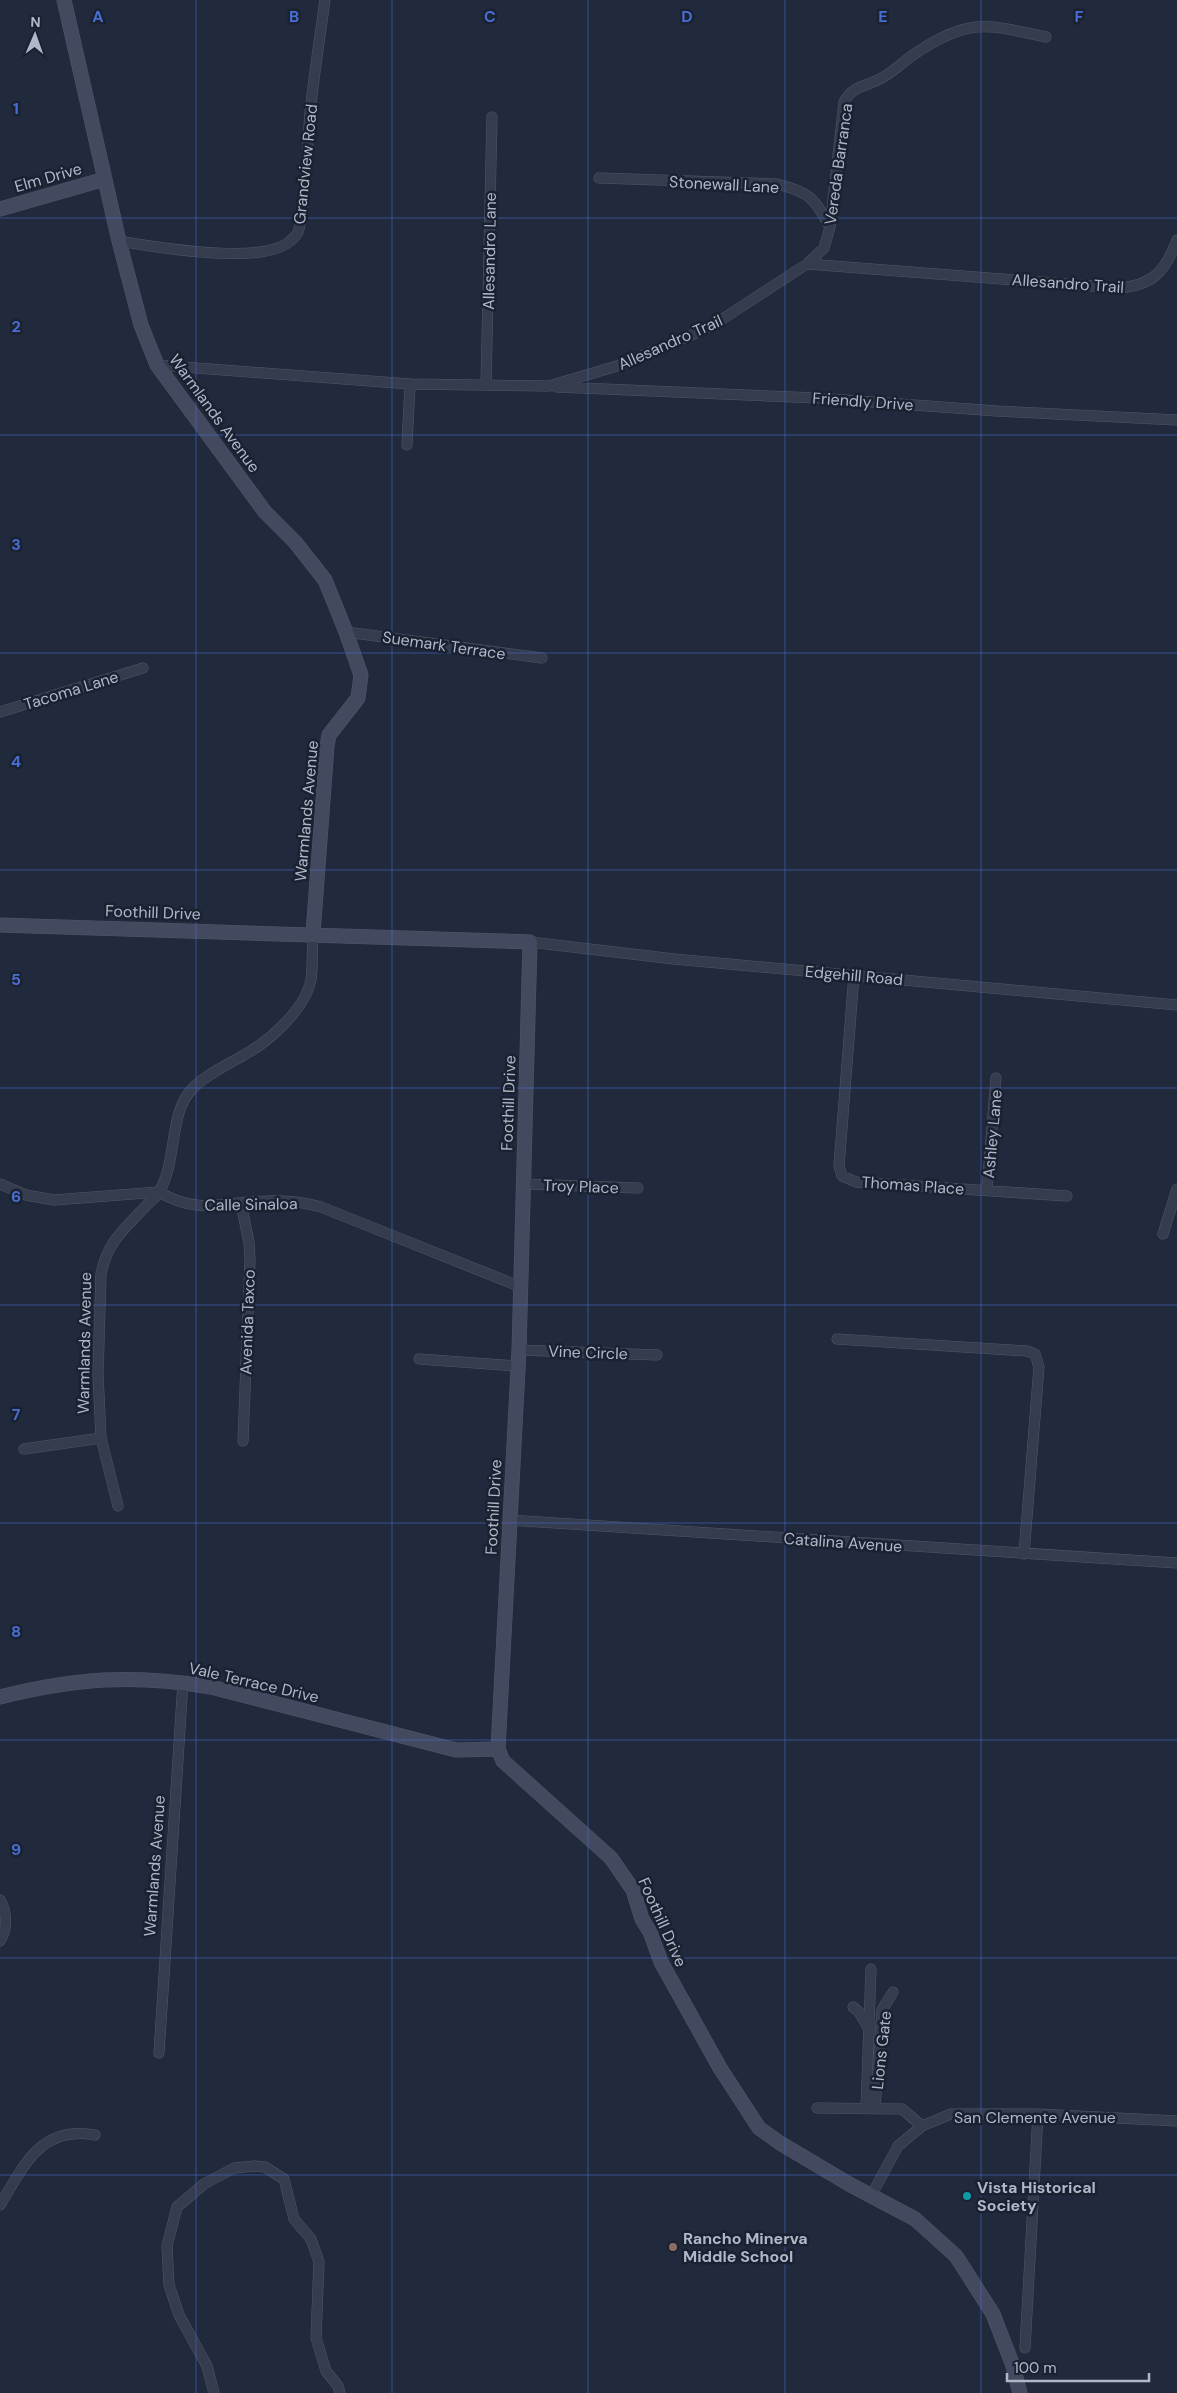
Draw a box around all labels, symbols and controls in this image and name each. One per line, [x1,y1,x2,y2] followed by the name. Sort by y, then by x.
[92,6,104,27] text: A
[289,6,299,27] text: B
[484,6,496,27] text: C
[681,6,693,27] text: D
[878,6,888,27] text: E
[1075,6,1084,27] text: F
[10,10,60,60] north arrow
[30,13,41,31] text: N
[13,98,19,119] text: 1
[820,102,857,226] street label: Vereda Barranca
[289,103,322,225] street label: Grandview Road
[12,158,84,197] street label: Elm Drive
[668,171,780,198] street label: Stonewall Lane
[478,192,501,310] street label: Allesandro Lane
[1011,269,1125,298] street label: Allesandro Trail
[615,310,726,375] street label: Allesandro Trail
[11,316,21,337] text: 2
[164,350,265,477] street label: Warmlands Avenue
[812,387,914,416] street label: Friendly Drive
[11,534,21,555] text: 3
[381,626,507,665] street label: Suemark Terrace
[21,666,121,715] street label: Tacoma Lane
[290,740,323,883] street label: Warmlands Avenue
[11,751,21,772] text: 4
[105,900,201,925] street label: Foothill Drive
[804,961,904,990] street label: Edgehill Road
[11,969,21,990] text: 5
[496,1055,521,1151] street label: Foothill Drive
[978,1089,1007,1179] street label: Ashley Lane
[861,1171,965,1200] street label: Thomas Place
[543,1175,619,1198] street label: Troy Place
[11,1186,21,1207] text: 6
[204,1193,298,1216] street label: Calle Sinaloa
[235,1269,260,1375] street label: Avenida Taxco
[73,1272,96,1414] street label: Warmlands Avenue
[548,1341,628,1364] street label: Vine Circle
[12,1404,21,1425] text: 7
[481,1459,506,1555] street label: Foothill Drive
[783,1528,903,1557] street label: Catalina Avenue
[11,1621,21,1642] text: 8
[187,1657,321,1708] street label: Vale Terrace Drive
[139,1795,170,1937] street label: Warmlands Avenue
[11,1839,21,1860] text: 9
[634,1874,692,1970] street label: Foothill Drive
[867,2010,896,2090] street label: Lions Gate
[954,2107,1116,2128] street label: San Clemente Avenue
[977,2177,1096,2216] place label: Vista Historical Society
[961,2190,973,2202] marker: Vista Historical Society
[683,2228,808,2267] place label: Rancho Minerva Middle School
[667,2241,679,2253] marker: Rancho Minerva Middle School
[1007,2350,1150,2382] scale bar
[1014,2358,1057,2378] text: 100 m

